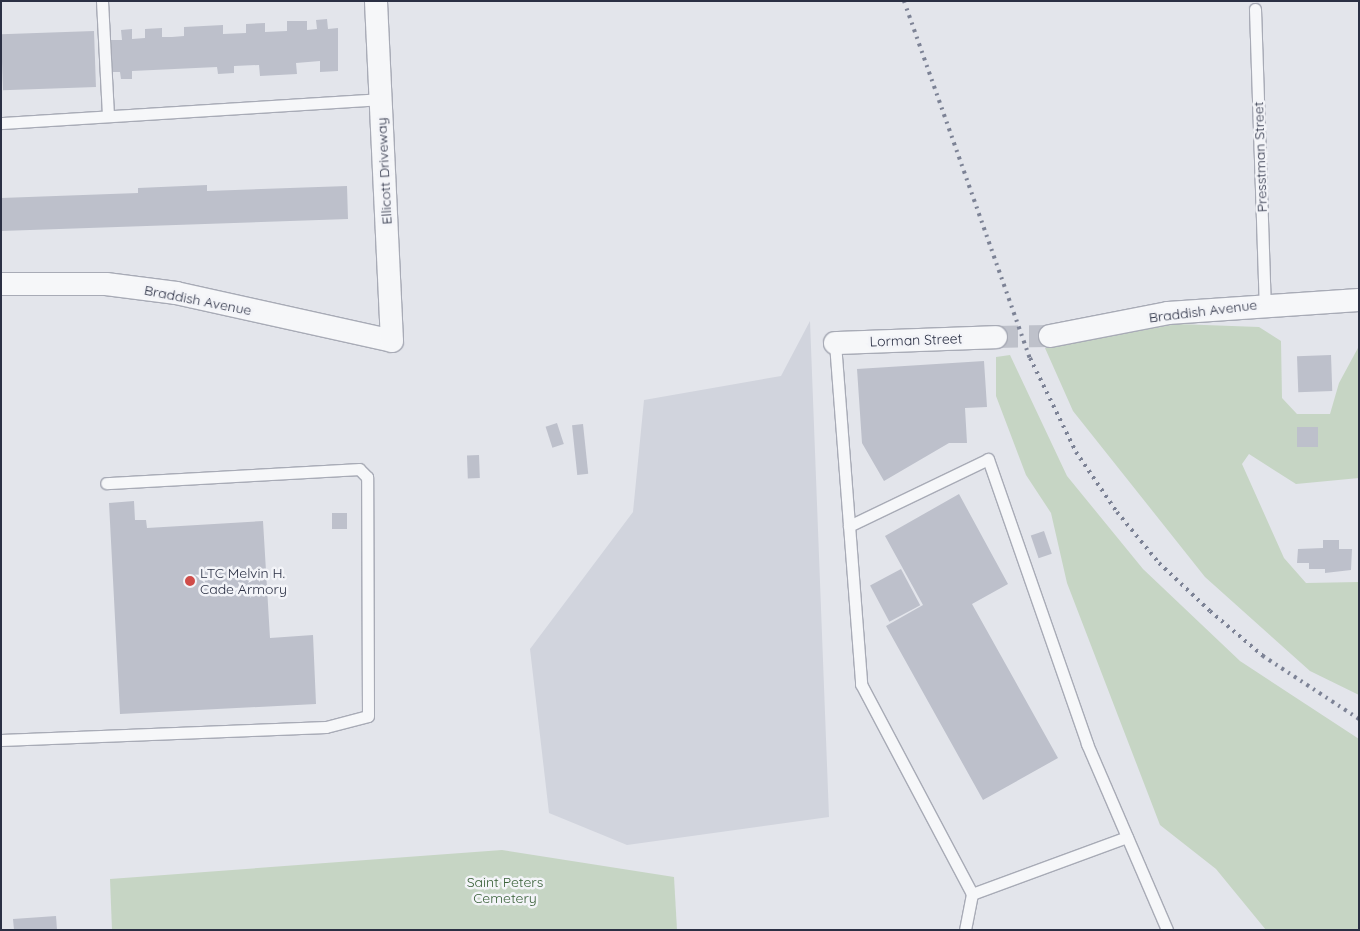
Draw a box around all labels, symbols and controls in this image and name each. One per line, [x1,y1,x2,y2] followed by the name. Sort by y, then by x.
[1250,101,1270,213] street label: Presstman Street
[373,117,395,225] street label: Ellicott Driveway
[143,281,253,319] street label: Braddish Avenue
[1148,296,1258,326] street label: Braddish Avenue
[869,330,963,350] street label: Lorman Street
[200,565,287,598] place label: LTC Melvin H. Cade Armory
[184,575,196,587] marker: LTC Melvin H. Cade Armory
[467,874,543,906] park label: Saint Peters Cemetery

